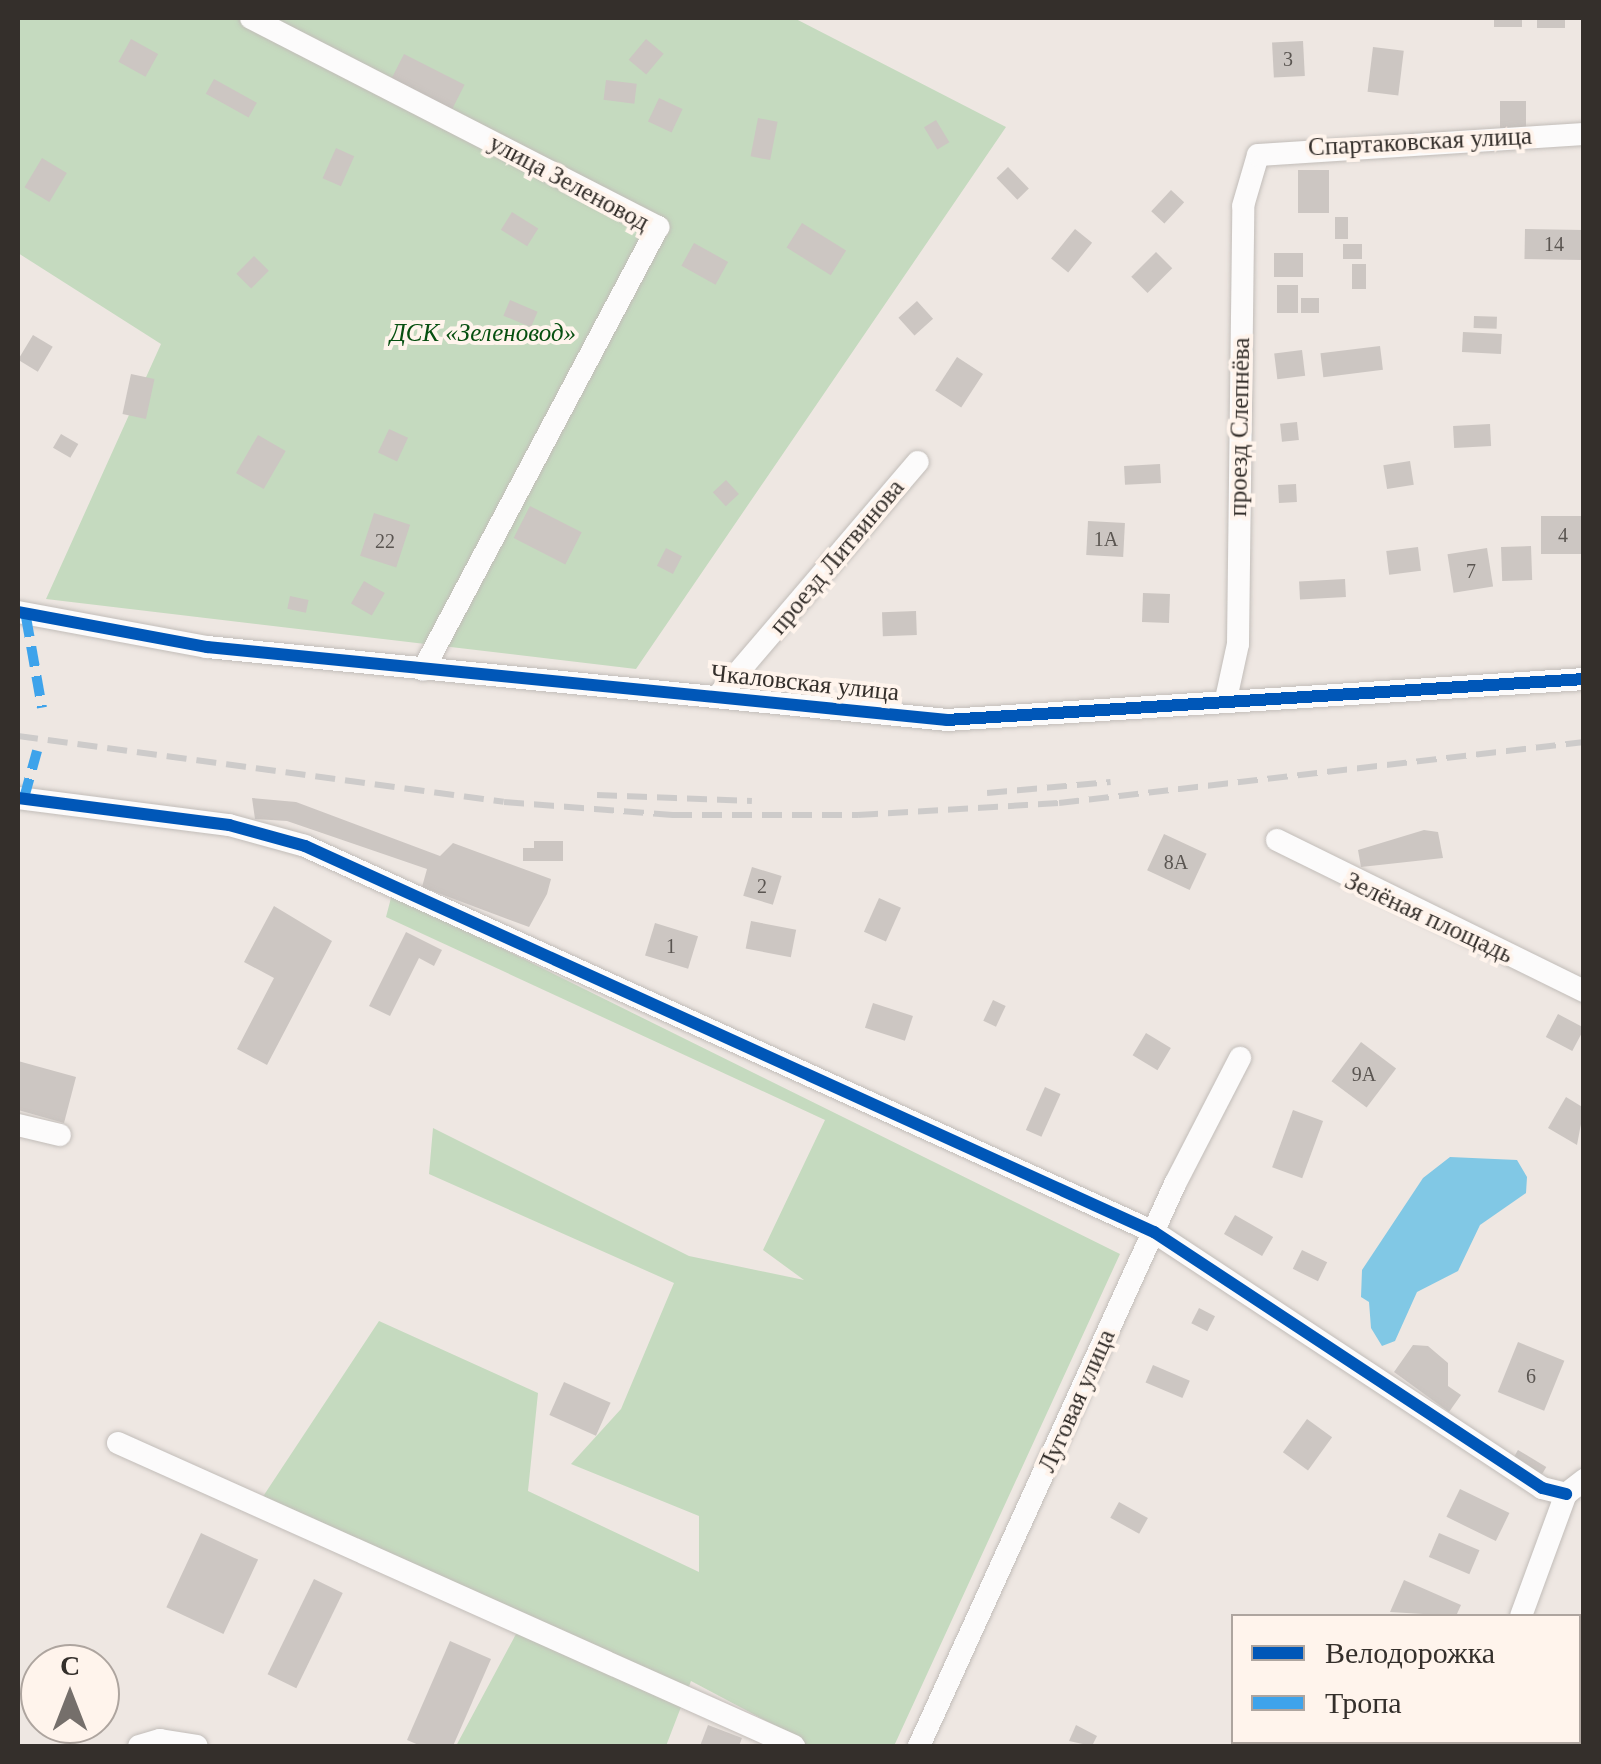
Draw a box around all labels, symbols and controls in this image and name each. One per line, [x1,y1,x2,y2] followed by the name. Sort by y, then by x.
[1283,47,1293,71] house number: 3
[1307,121,1533,163] street label: Спартаковская улица
[484,128,654,238] street label: улица Зеленовод
[1544,232,1564,256] house number: 14
[390,318,576,348] park label: ДСК «Зеленовод»
[1223,337,1257,517] street label: проезд Слепнёва
[763,473,911,641] street label: проезд Литвинова
[1558,523,1568,547] house number: 4
[1094,527,1118,551] house number: 1А
[375,529,395,553] house number: 22
[1466,559,1476,583] house number: 7
[709,658,901,708] street label: Чкаловская улица
[1164,850,1188,874] house number: 8А
[1340,866,1518,970] street label: Зелёная площадь
[757,874,767,898] house number: 2
[666,934,676,958] house number: 1
[1352,1062,1376,1086] house number: 9А
[1032,1325,1122,1477] street label: Луговая улица
[1526,1364,1536,1388] house number: 6
[1231,1614,1581,1744] legend
[1325,1636,1495,1669] text: Велодорожка
[20,1644,120,1744] north arrow
[60,1650,80,1681] text: С
[1325,1686,1402,1719] text: Тропа

